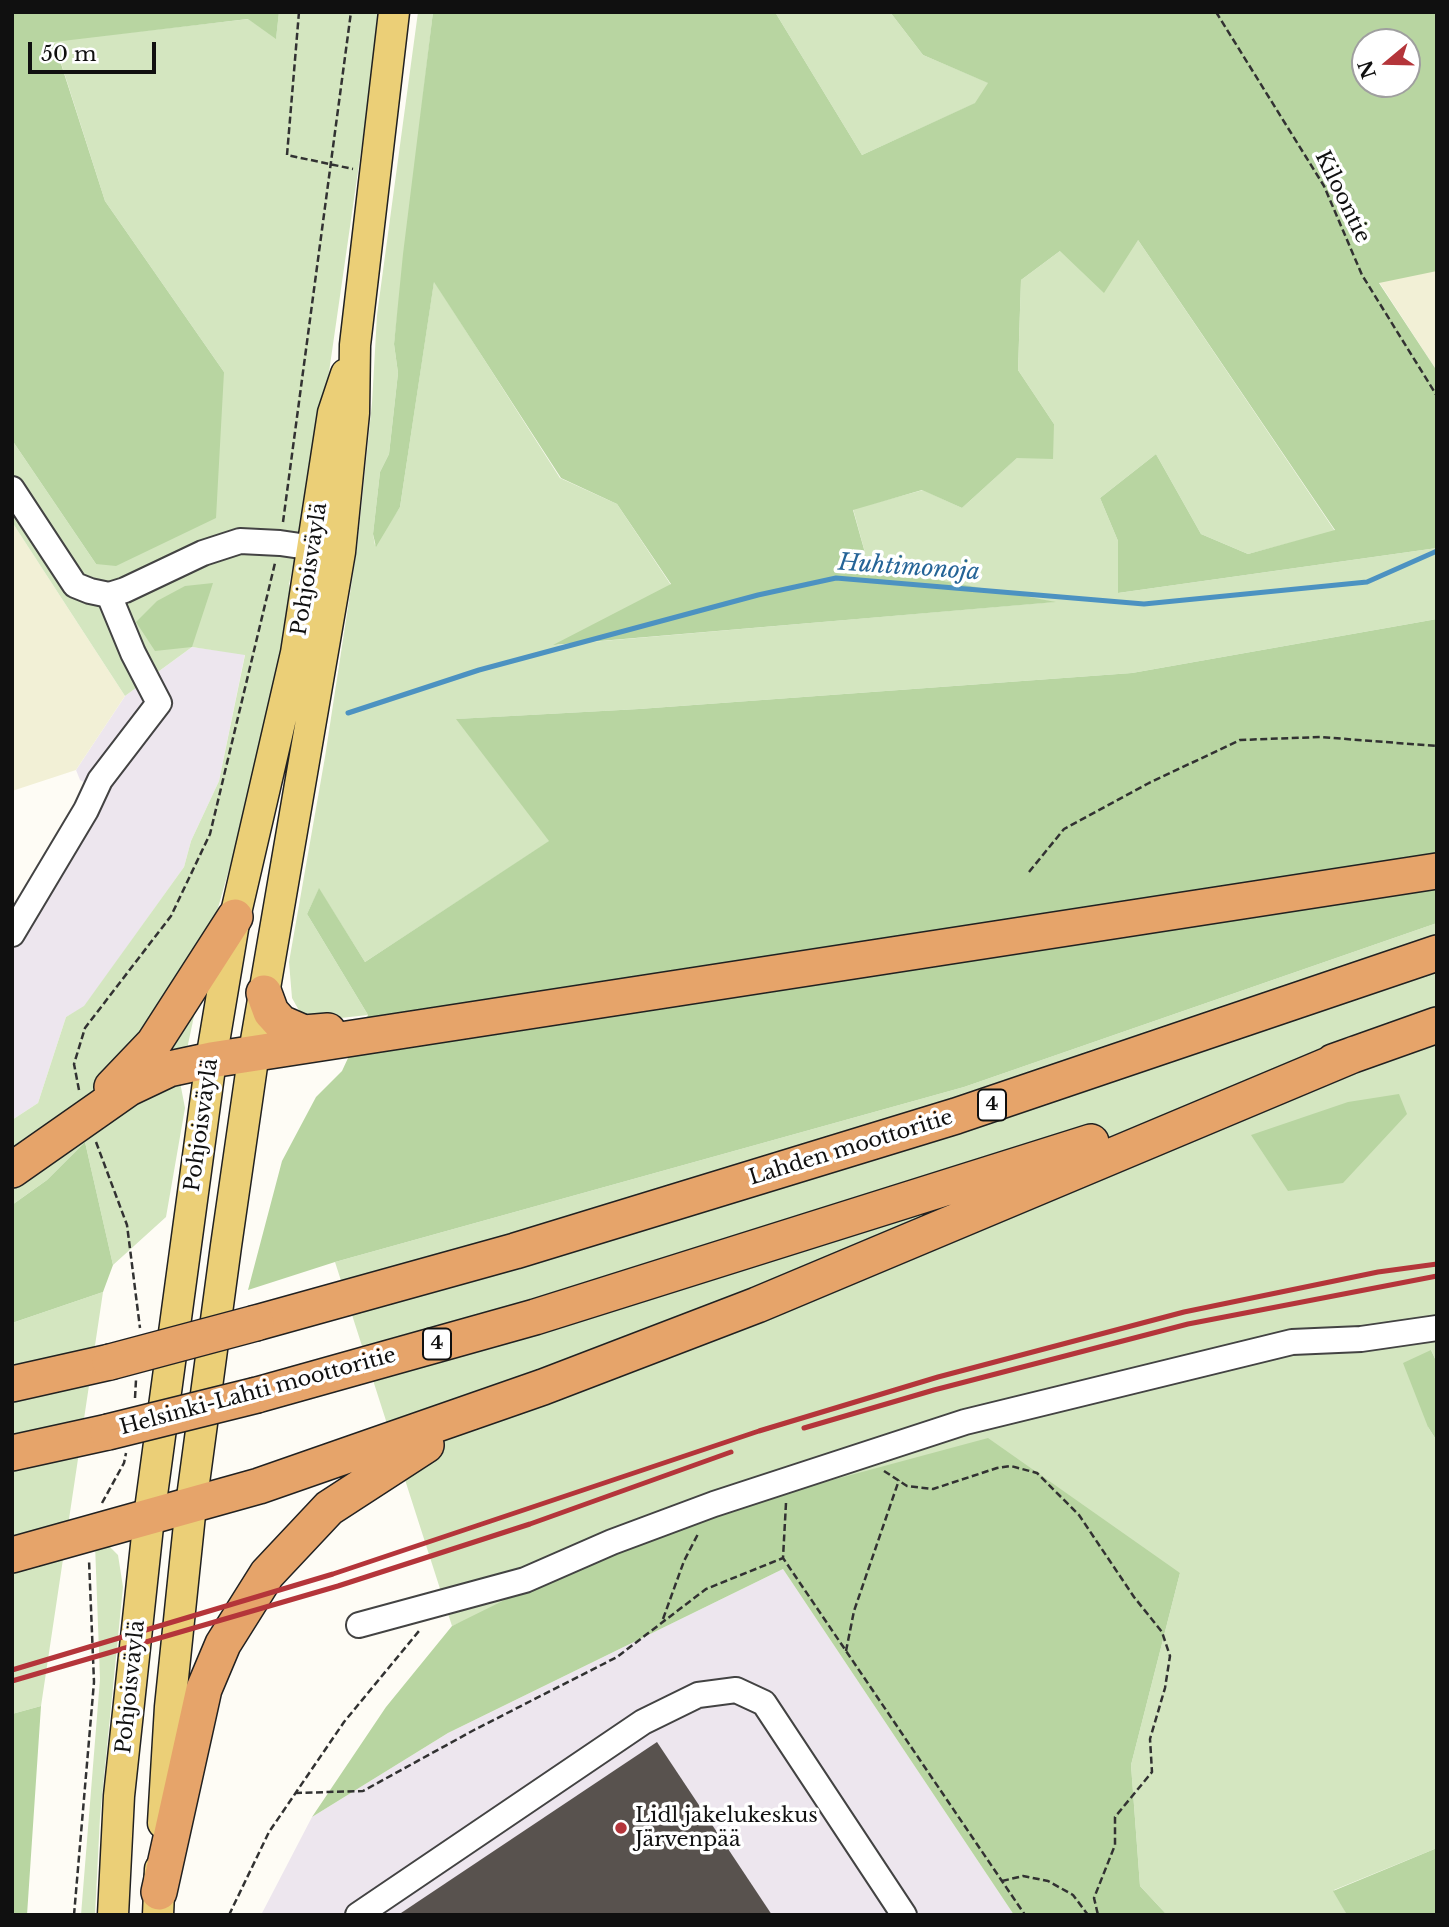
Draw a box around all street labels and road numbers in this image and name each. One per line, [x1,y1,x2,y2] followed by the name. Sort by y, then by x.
[1309,147,1375,247] street label: Kiloontie
[287,501,333,637] street label: Pohjoisväylä
[180,1057,224,1193] street label: Pohjoisväylä
[978,1090,1006,1120] road number: 4
[746,1105,956,1191] street label: Lahden moottoritie
[423,1328,451,1360] road number: 4
[117,1343,399,1441] street label: Helsinki-Lahti moottoritie
[111,1619,151,1755] street label: Pohjoisväylä

